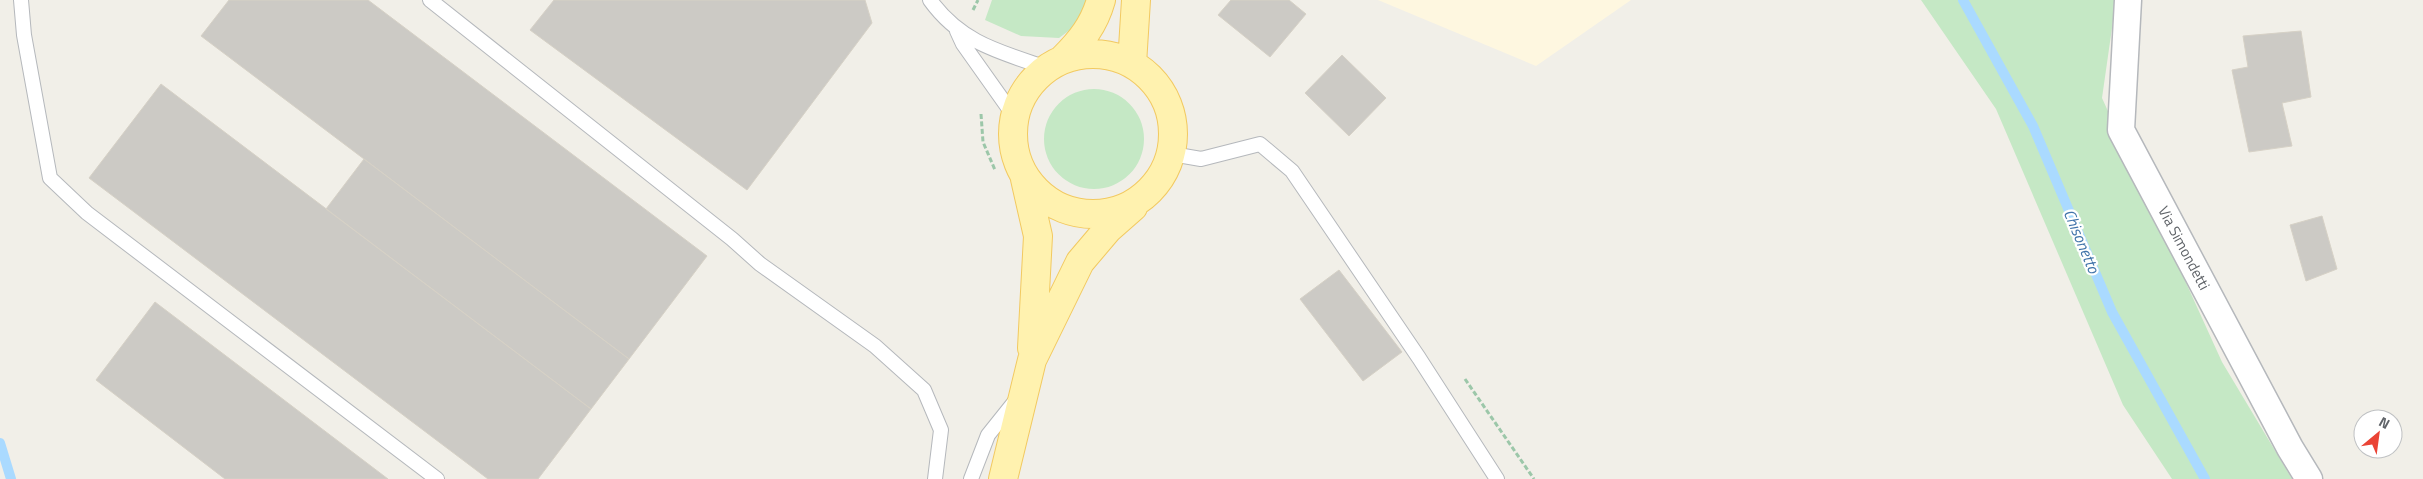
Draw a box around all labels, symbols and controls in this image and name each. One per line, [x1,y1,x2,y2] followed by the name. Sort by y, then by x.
[2152,202,2216,294] street label: Via Simondetti
[2058,205,2107,278] water label: Chisonetto
[2353,409,2403,459] north arrow
[2375,411,2394,434] text: N

